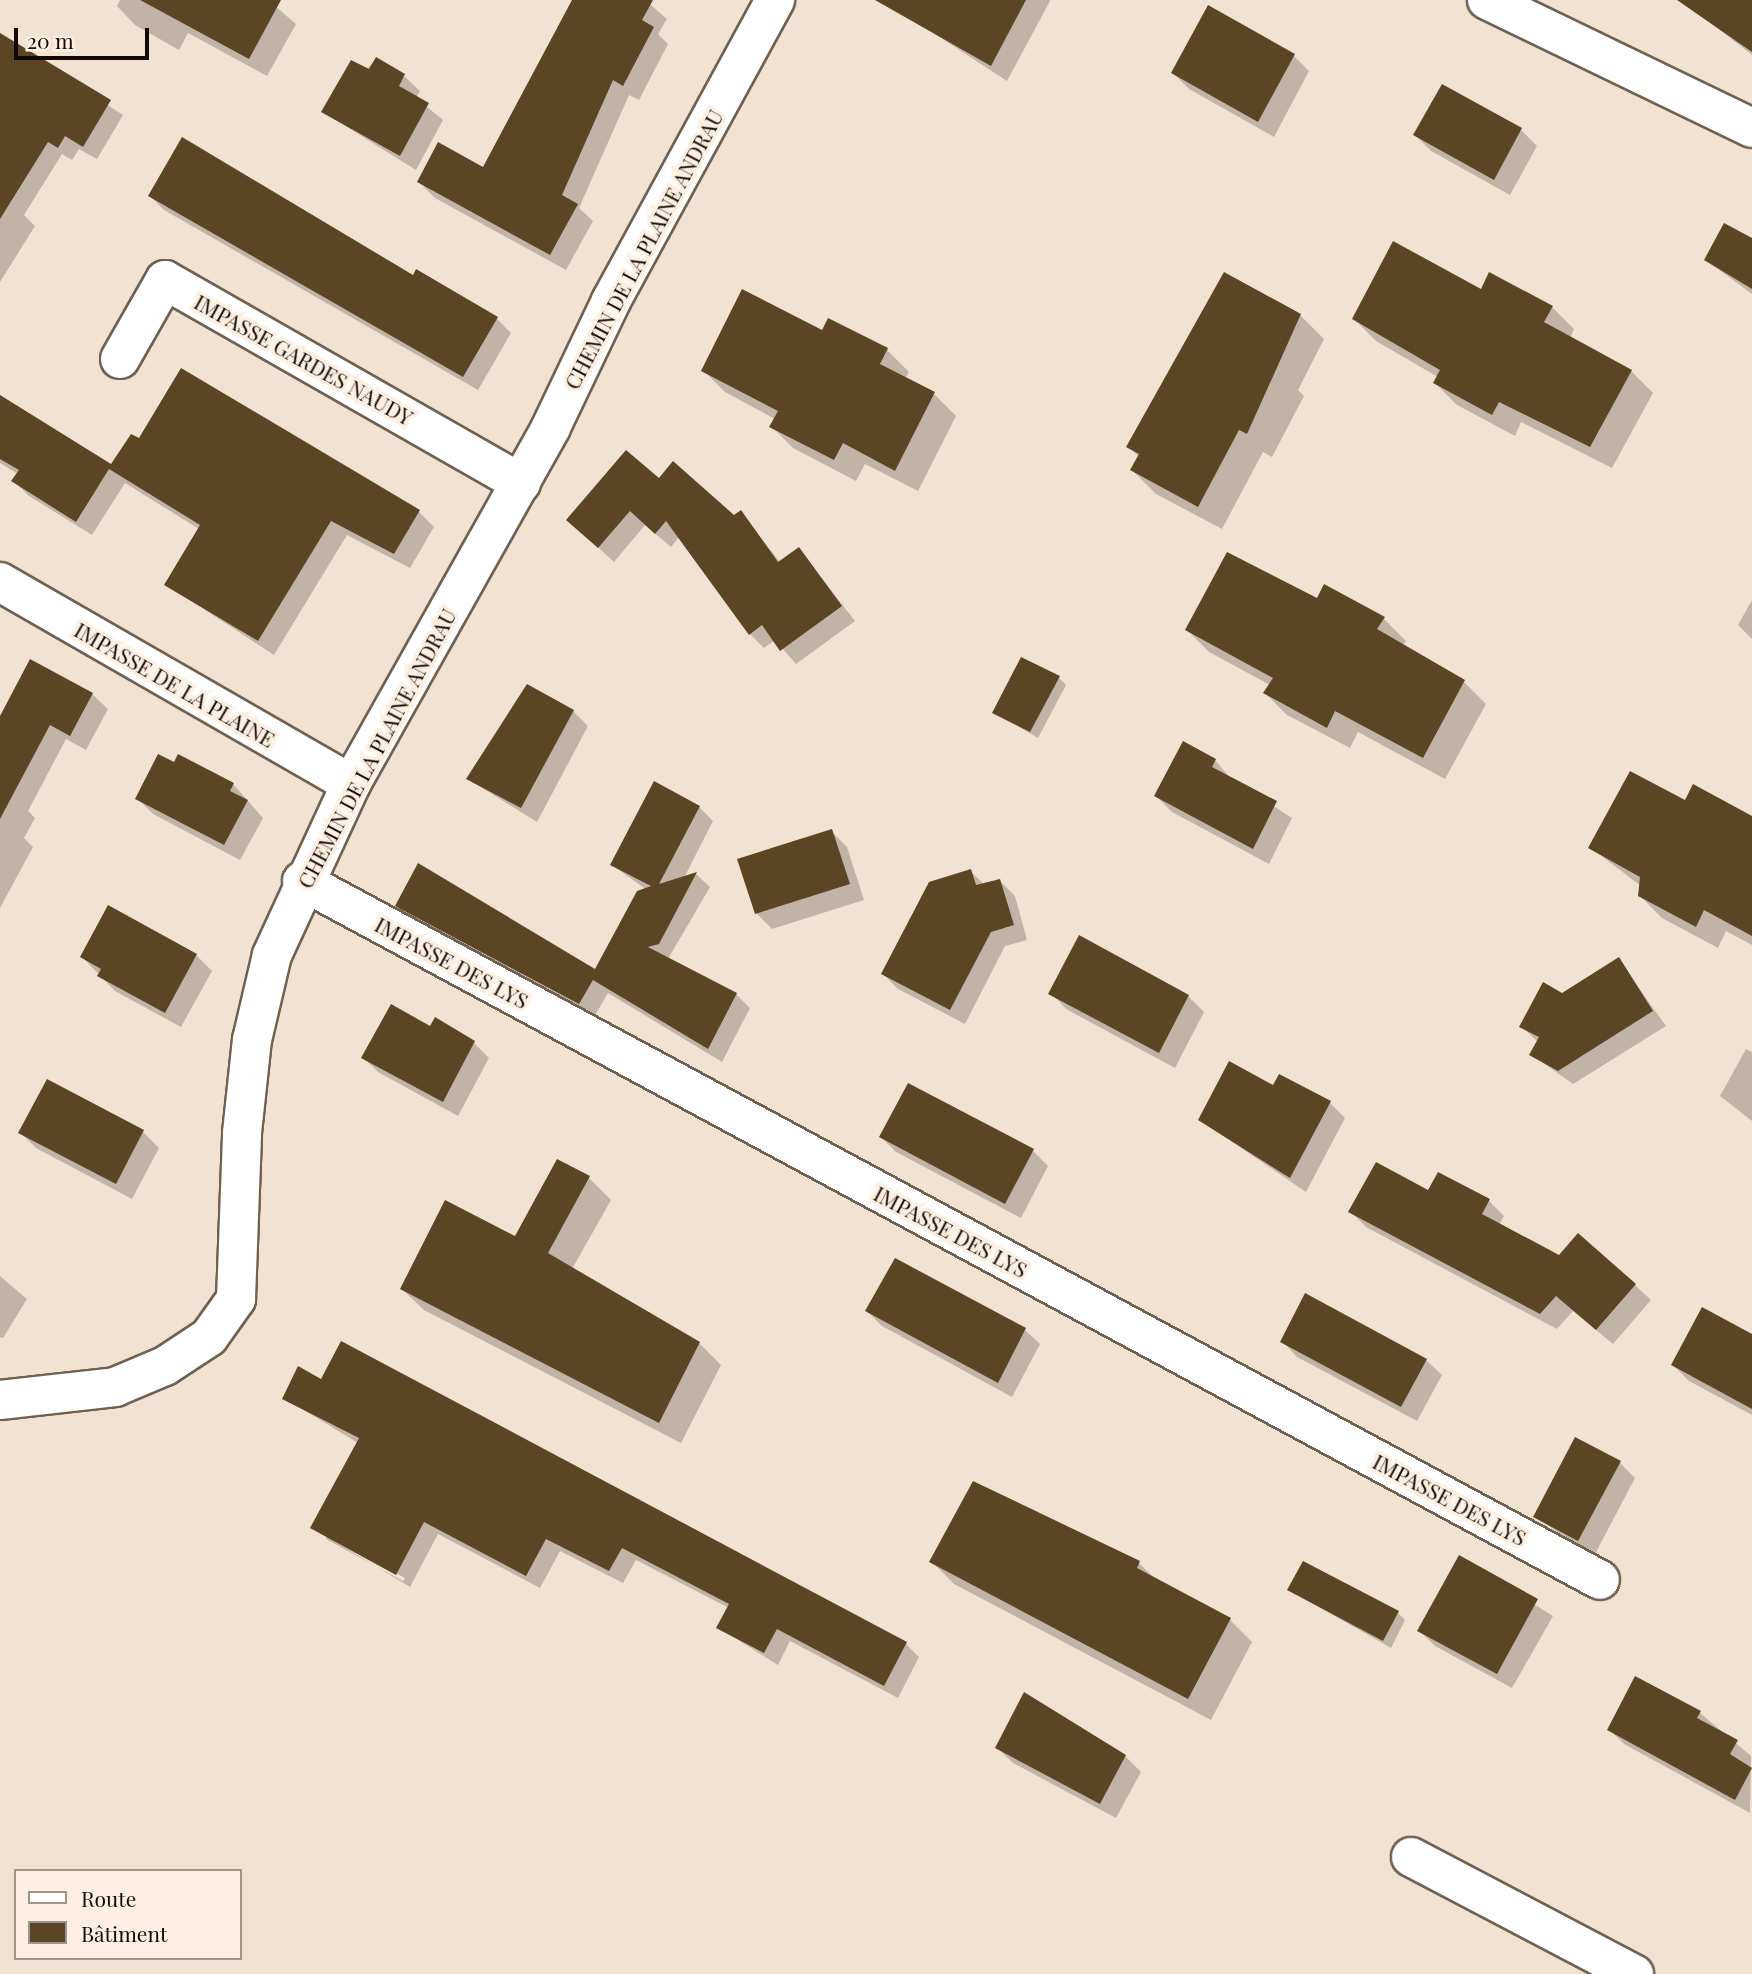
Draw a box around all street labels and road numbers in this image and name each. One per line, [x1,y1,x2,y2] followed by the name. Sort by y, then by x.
[558,105,728,393] street label: CHEMIN DE LA PLAINE ANDRAU
[190,288,418,430] street label: IMPASSE GARDES NAUDY
[291,604,461,892] street label: CHEMIN DE LA PLAINE ANDRAU
[71,616,279,752] street label: IMPASSE DE LA PLAINE
[371,911,533,1013] street label: IMPASSE DES LYS
[870,1180,1032,1282] street label: IMPASSE DES LYS
[1369,1448,1531,1550] street label: IMPASSE DES LYS

